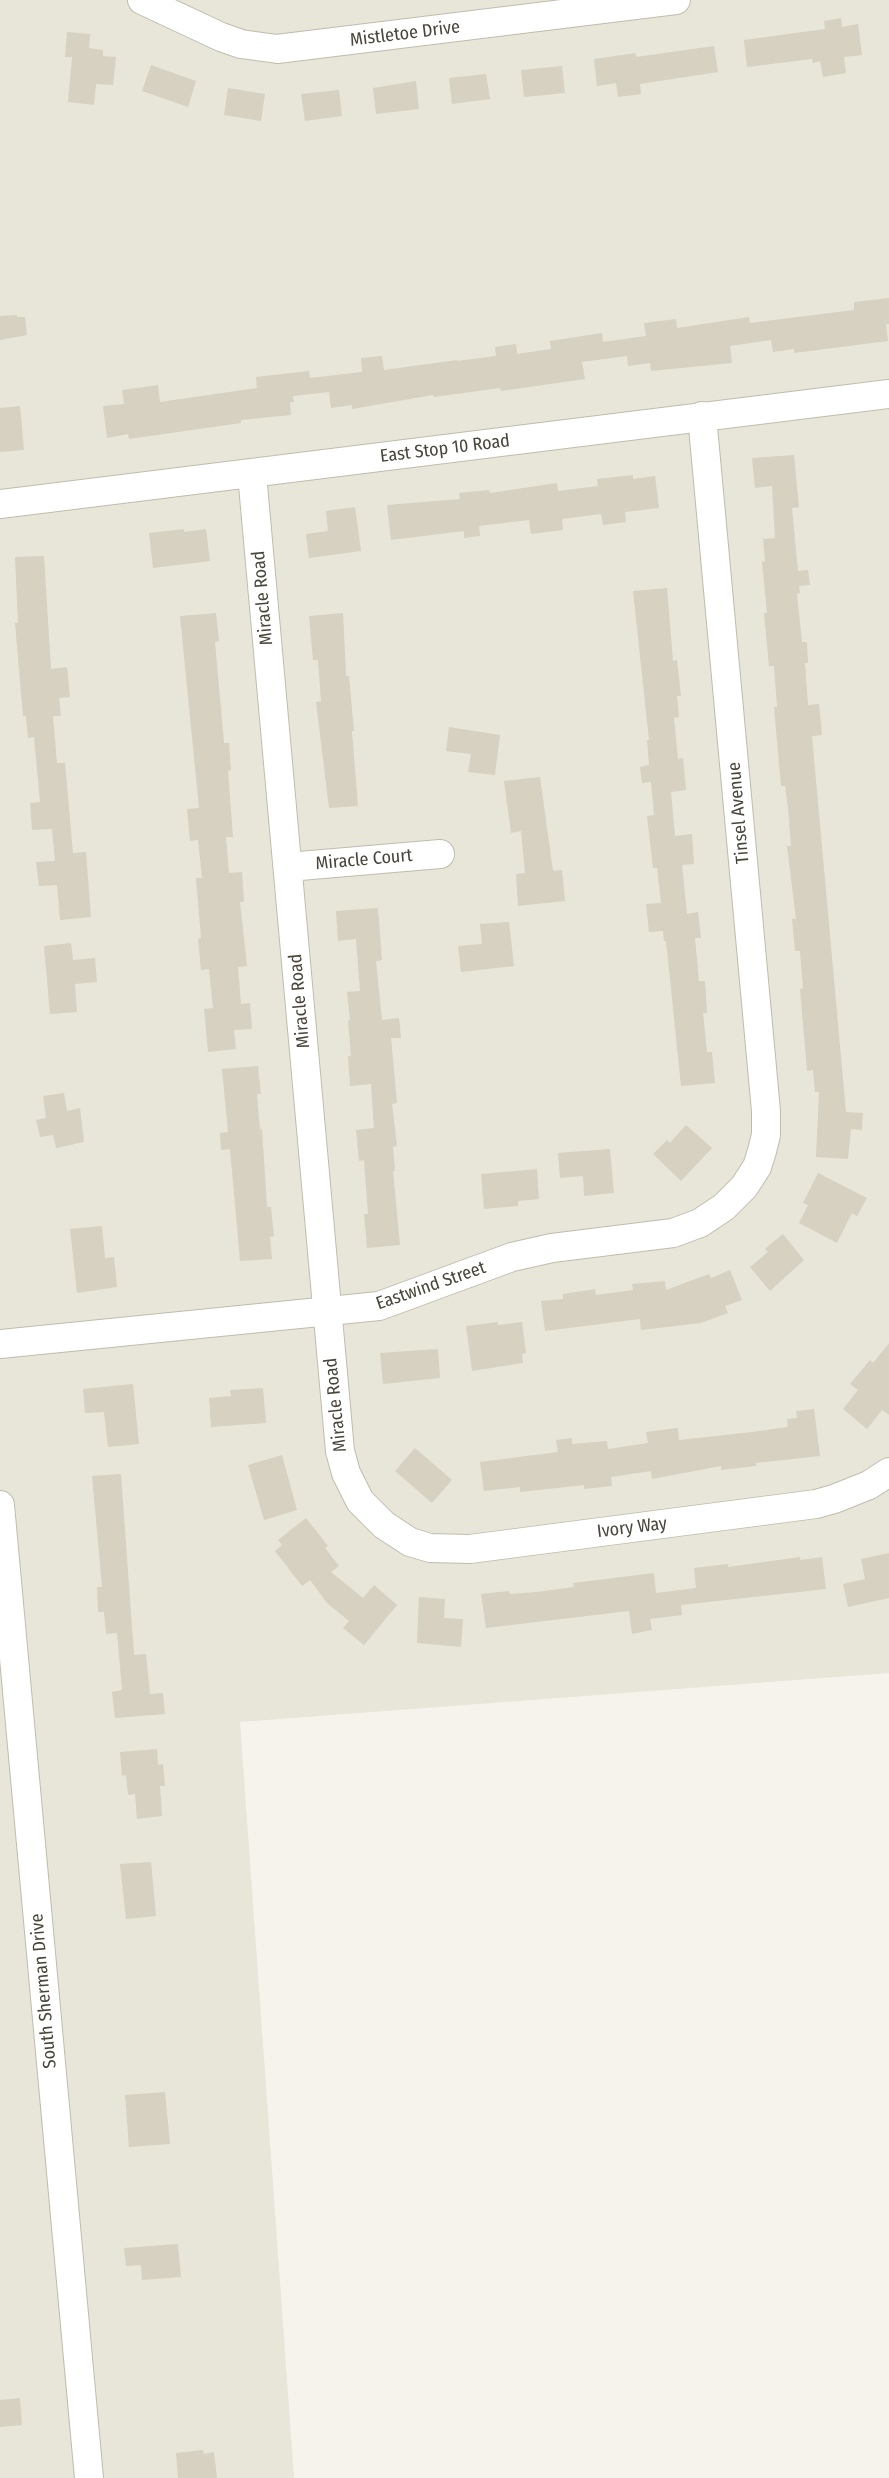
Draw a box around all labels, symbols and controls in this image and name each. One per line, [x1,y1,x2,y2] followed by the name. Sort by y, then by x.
[349,17,461,51] street label: Mistletoe Drive
[379,430,511,468] street label: East Stop 10 Road
[248,550,278,646] street label: Miracle Road
[724,761,754,865] street label: Tinsel Avenue
[315,845,413,875] street label: Miracle Court
[285,953,315,1049] street label: Miracle Road
[373,1257,489,1315] street label: Eastwind Street
[320,1357,352,1453] street label: Miracle Road
[596,1513,668,1543] street label: Ivory Way
[26,1913,62,2069] street label: South Sherman Drive

